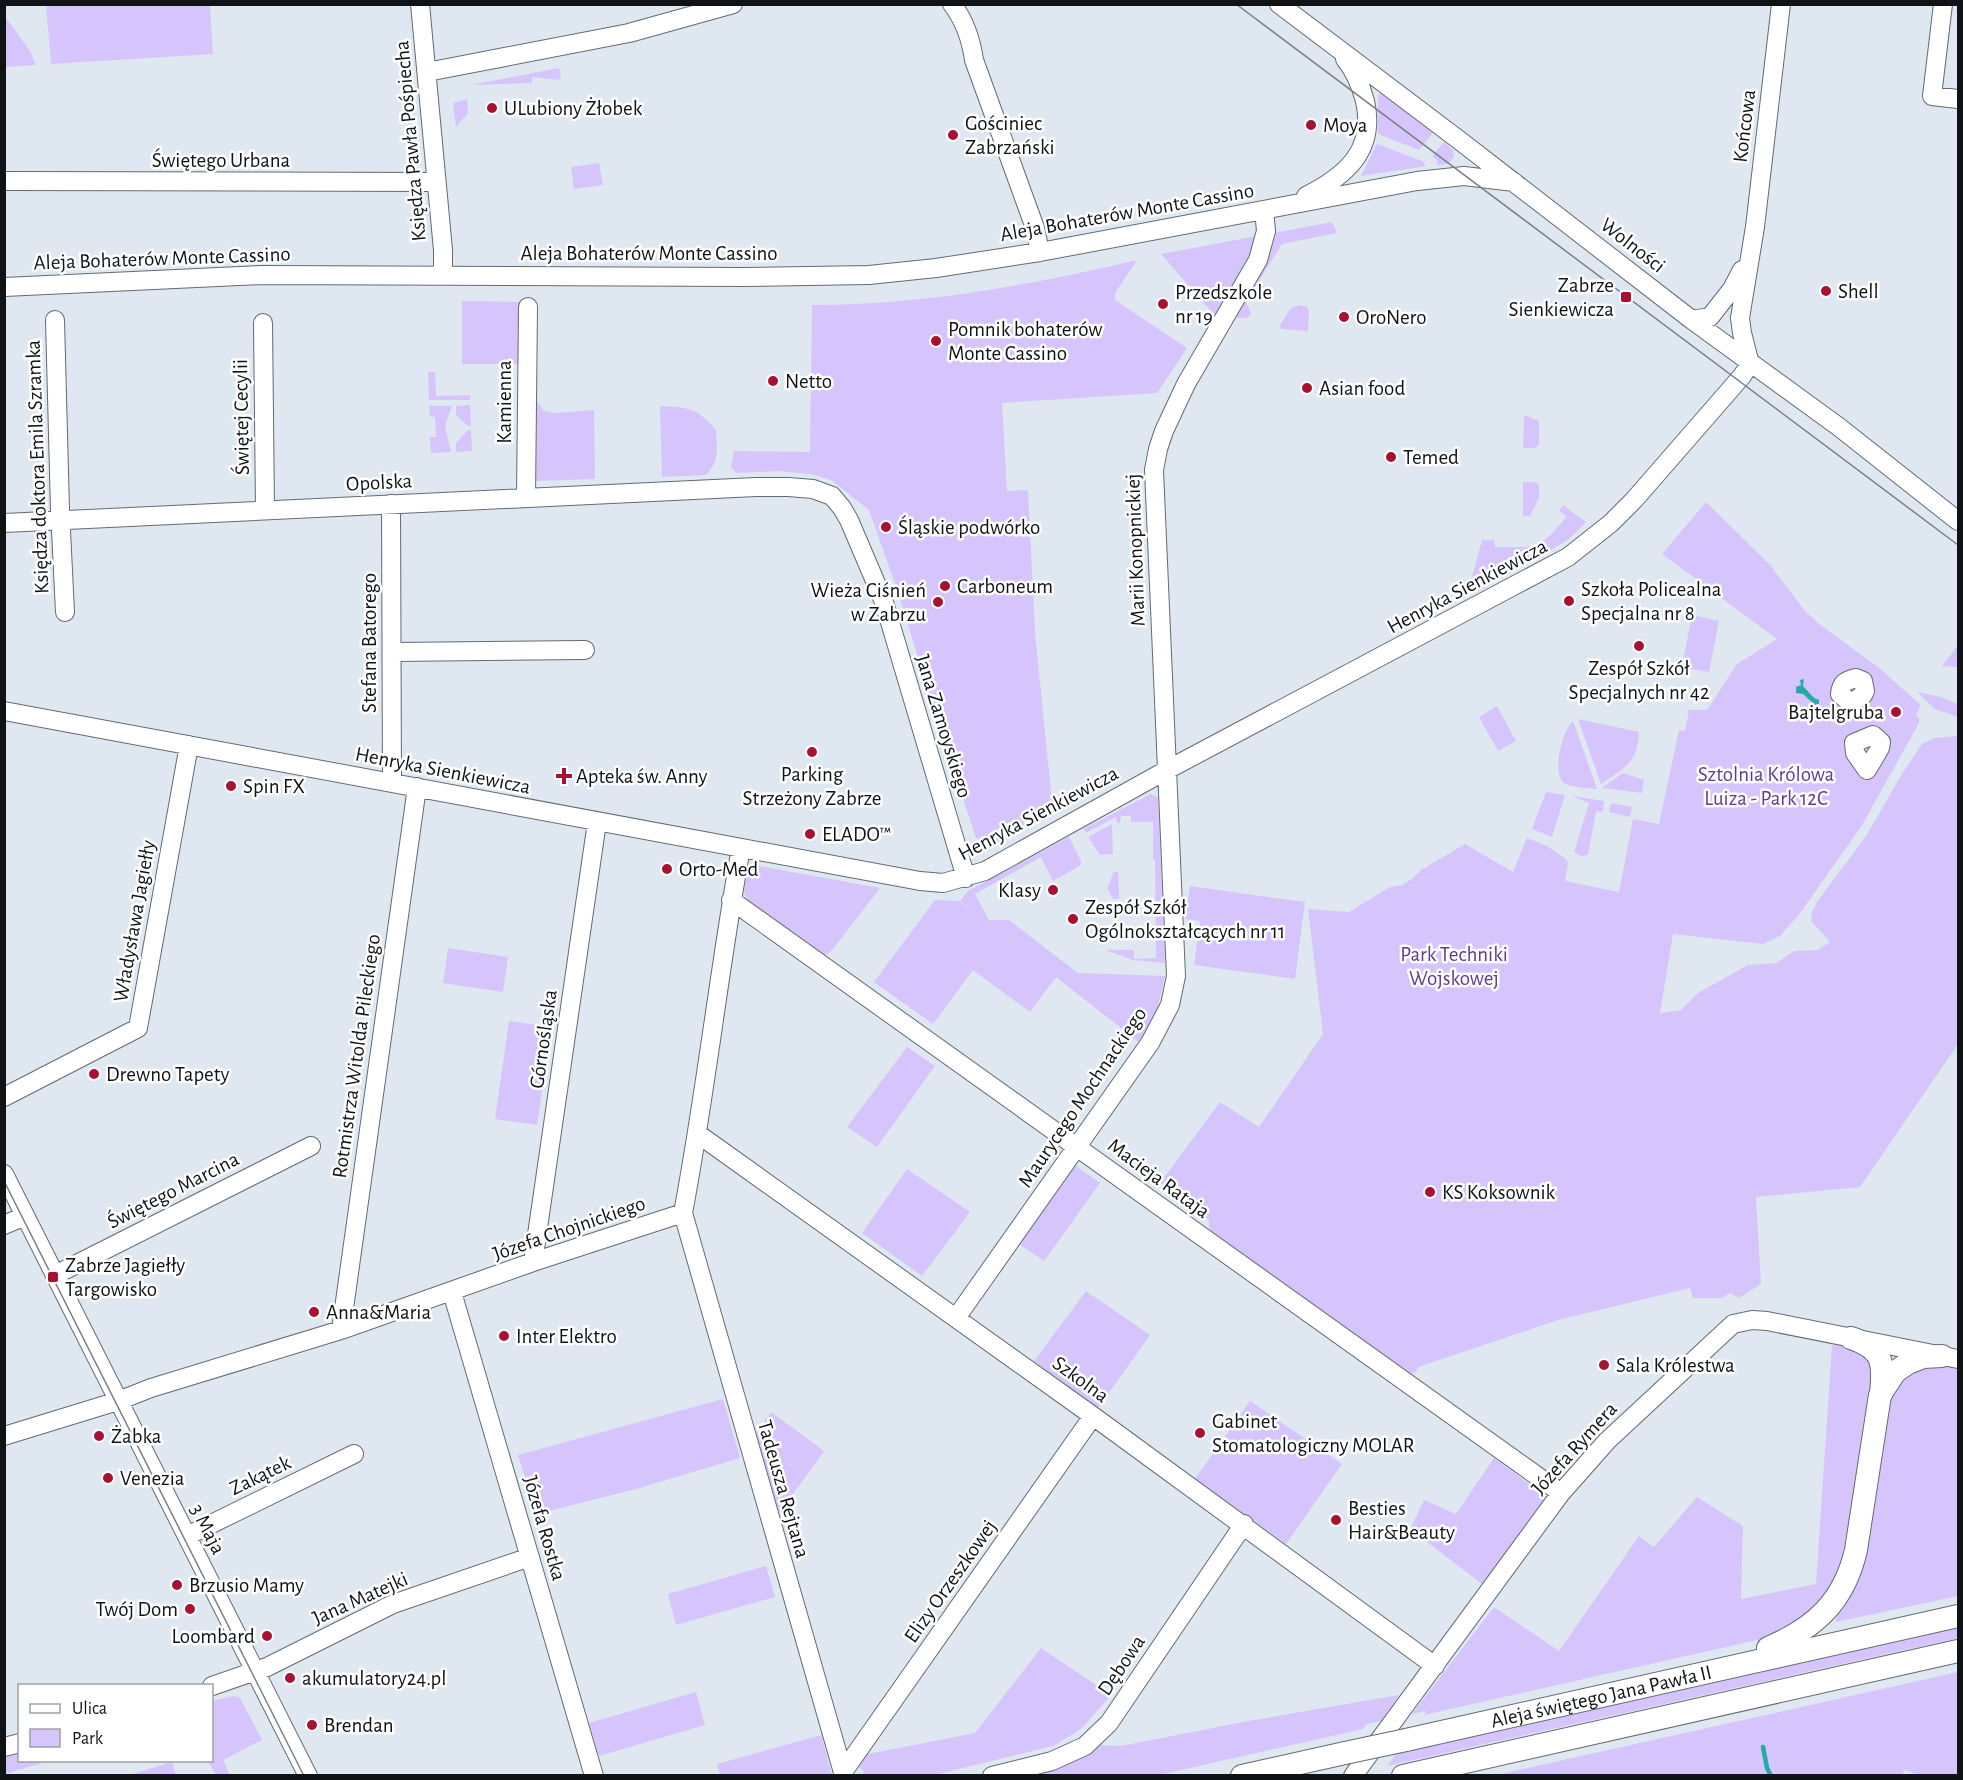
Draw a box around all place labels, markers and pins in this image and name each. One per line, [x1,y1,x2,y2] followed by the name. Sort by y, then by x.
[504,97,643,119] place label: ULubiony Żłobek
[485,101,499,115] marker: ULubiony Żłobek
[965,113,1055,158] place label: Gościniec Zabrzański
[1323,115,1368,136] place label: Moya
[1304,118,1318,132] marker: Moya
[946,128,960,142] marker: Gościniec Zabrzański
[1508,275,1614,320] place label: Zabrze Sienkiewicza
[1838,281,1879,302] place label: Shell
[1175,282,1272,327] place label: Przedszkole nr 19
[1819,284,1833,298] marker: Shell
[1619,290,1633,304] marker: Zabrze Sienkiewicza
[1156,297,1170,311] marker: Przedszkole nr 19
[1356,307,1427,328] place label: OroNero
[1337,310,1351,324] marker: OroNero
[948,319,1102,364] place label: Pomnik bohaterów Monte Cassino
[929,334,943,348] marker: Pomnik bohaterów Monte Cassino
[785,371,832,392] place label: Netto
[766,374,780,388] marker: Netto
[1319,378,1405,399] place label: Asian food
[1300,381,1314,395] marker: Asian food
[1403,447,1459,468] place label: Temed
[1384,450,1398,464] marker: Temed
[898,514,1040,538] place label: Śląskie podwórko
[879,520,893,534] marker: Śląskie podwórko
[957,576,1053,597] place label: Carboneum
[938,579,952,593] marker: Carboneum
[1581,579,1722,624] place label: Szkoła Policealna Specjalna nr 8
[810,580,926,625] place label: Wieża Ciśnień w Zabrzu
[1562,594,1576,608] marker: Szkoła Policealna Specjalna nr 8
[931,595,945,609] marker: Wieża Ciśnień w Zabrzu
[1632,639,1646,653] marker: Zespół Szkół Specjalnych nr 42
[1569,658,1709,703] place label: Zespół Szkół Specjalnych nr 42
[1788,702,1884,723] place label: Bajtelgruba
[1889,705,1903,719] marker: Bajtelgruba
[805,745,819,759] marker: Parking Strzeżony Zabrze
[743,764,881,809] place label: Parking Strzeżony Zabrze
[576,766,708,787] place label: Apteka św. Anny
[557,769,571,783] marker: Apteka św. Anny
[243,776,305,797] place label: Spin FX
[224,779,238,793] marker: Spin FX
[822,824,892,845] place label: ELADO™
[803,827,817,841] marker: ELADO™
[679,859,758,880] place label: Orto-Med
[660,862,674,876] marker: Orto-Med
[998,880,1041,901] place label: Klasy
[1046,883,1060,897] marker: Klasy
[1085,897,1285,942] place label: Zespół Szkół Ogólnokształcących nr 11
[1066,912,1080,926] marker: Zespół Szkół Ogólnokształcących nr 11
[106,1064,229,1085] place label: Drewno Tapety
[87,1067,101,1081] marker: Drewno Tapety
[1442,1182,1556,1203] place label: KS Koksownik
[1423,1185,1437,1199] marker: KS Koksownik
[65,1255,185,1300] place label: Zabrze Jagiełły Targowisko
[46,1270,60,1284] marker: Zabrze Jagiełły Targowisko
[326,1302,431,1323] place label: Anna&Maria
[307,1305,321,1319] marker: Anna&Maria
[516,1326,617,1347] place label: Inter Elektro
[497,1329,511,1343] marker: Inter Elektro
[1616,1355,1735,1376] place label: Sala Królestwa
[1597,1358,1611,1372] marker: Sala Królestwa
[1212,1411,1414,1456] place label: Gabinet Stomatologiczny MOLAR
[111,1425,162,1447] place label: Żabka
[1193,1426,1207,1440] marker: Gabinet Stomatologiczny MOLAR
[92,1429,106,1443] marker: Żabka
[120,1468,185,1489] place label: Venezia
[101,1471,115,1485] marker: Venezia
[1348,1498,1455,1543] place label: Besties Hair&Beauty
[1329,1513,1343,1527] marker: Besties Hair&Beauty
[189,1575,304,1596] place label: Brzusio Mamy
[170,1578,184,1592] marker: Brzusio Mamy
[95,1599,178,1620] place label: Twój Dom
[183,1602,197,1616] marker: Twój Dom
[171,1626,255,1647] place label: Loombard
[260,1629,274,1643] marker: Loombard
[302,1668,446,1689] place label: akumulatory24.pl
[283,1671,297,1685] marker: akumulatory24.pl
[324,1715,394,1736] place label: Brendan
[305,1718,319,1732] marker: Brendan

